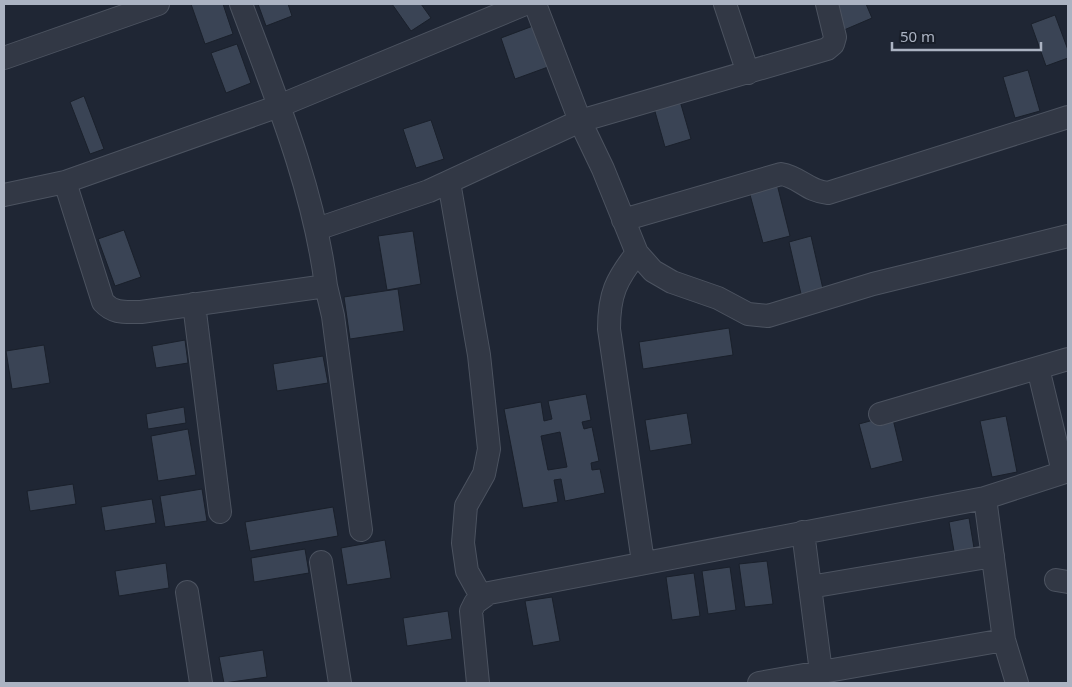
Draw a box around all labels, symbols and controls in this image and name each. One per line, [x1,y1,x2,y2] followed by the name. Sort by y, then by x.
[892,20,1041,52] scale bar
[900,26,935,46] text: 50 m

